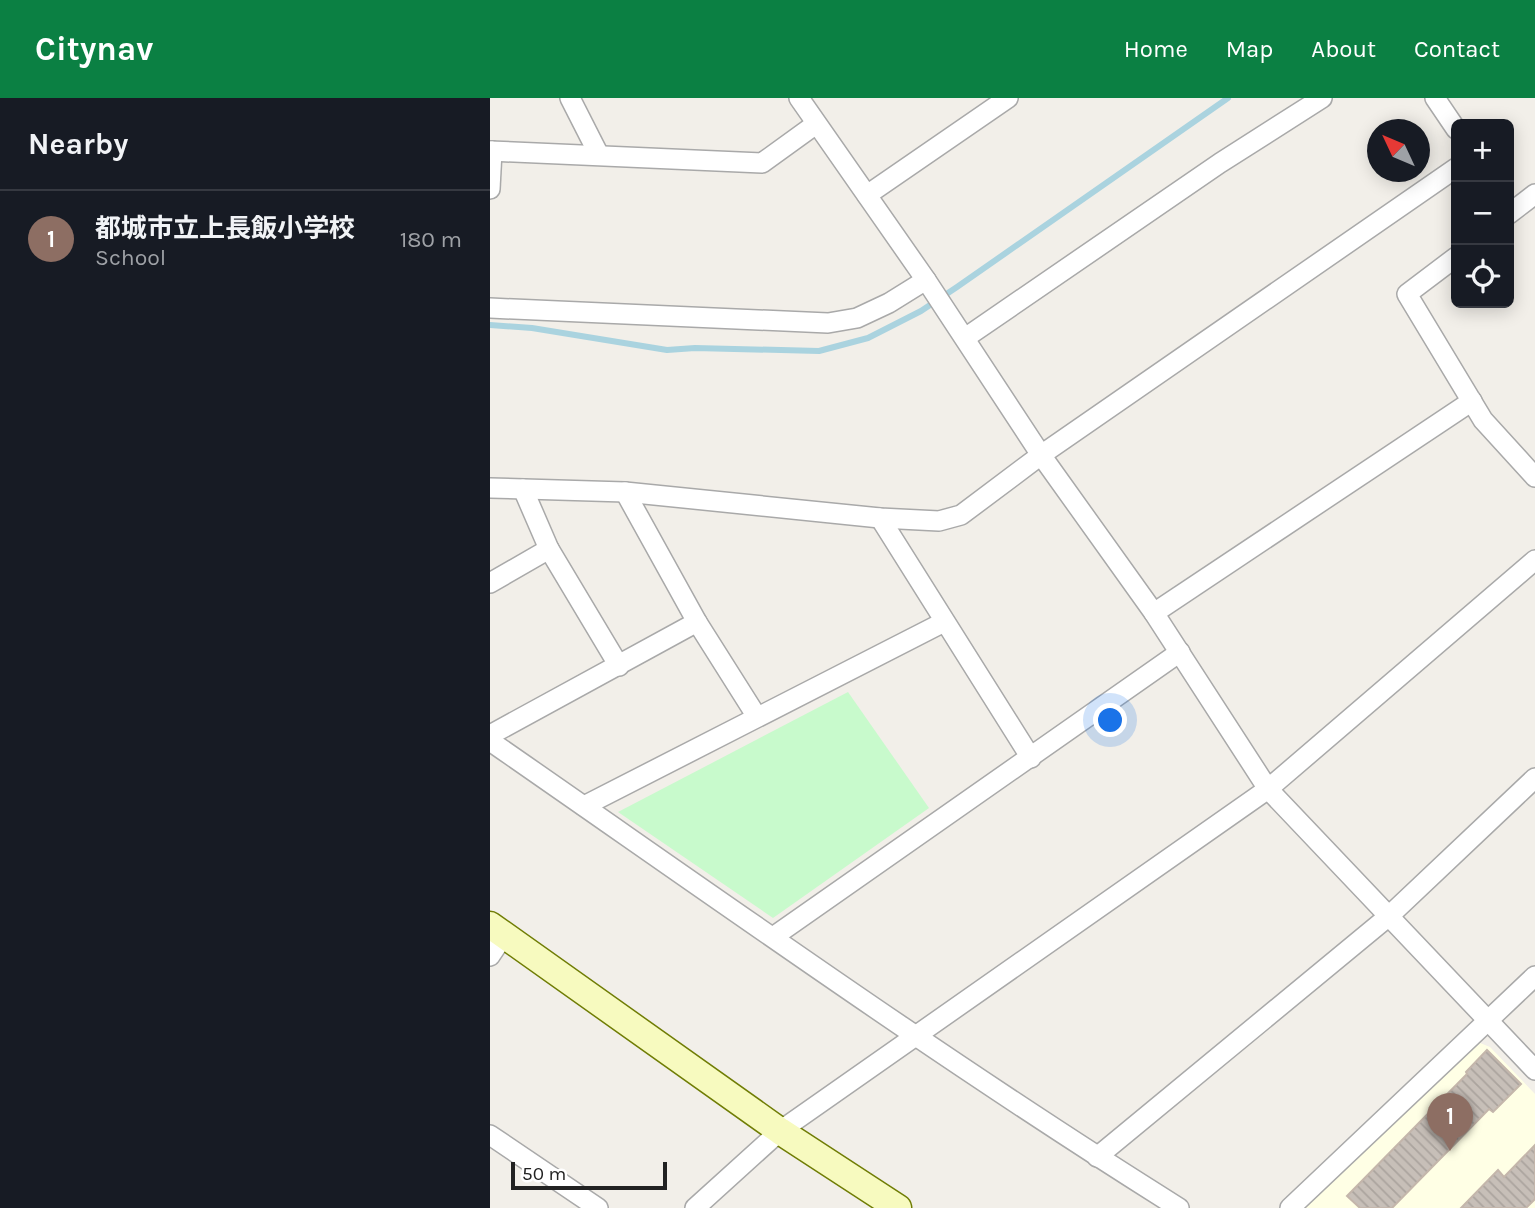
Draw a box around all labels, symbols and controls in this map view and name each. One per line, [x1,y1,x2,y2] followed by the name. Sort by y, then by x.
[35,30,153,68] text: Citynav
[1124,35,1188,63] text: Home
[1226,35,1273,63] text: Map
[1311,35,1376,63] text: About
[1414,35,1500,63] text: Contact
[1367,119,1430,182] north arrow
[1451,119,1514,308] map controls
[1451,119,1514,182] button: +
[28,126,128,162] text: Nearby
[1451,182,1514,245] button: −
[95,213,355,244] text: 都城市立上長飯小学校
[47,226,55,253] text: 1
[400,226,462,253] text: 180 m
[95,244,166,271] text: School
[1451,245,1514,308] button: locate
[1093,703,1127,737] your location
[1427,1093,1473,1151] pin: 1
[511,1159,667,1191] scale bar
[522,1163,566,1185] text: 50 m

